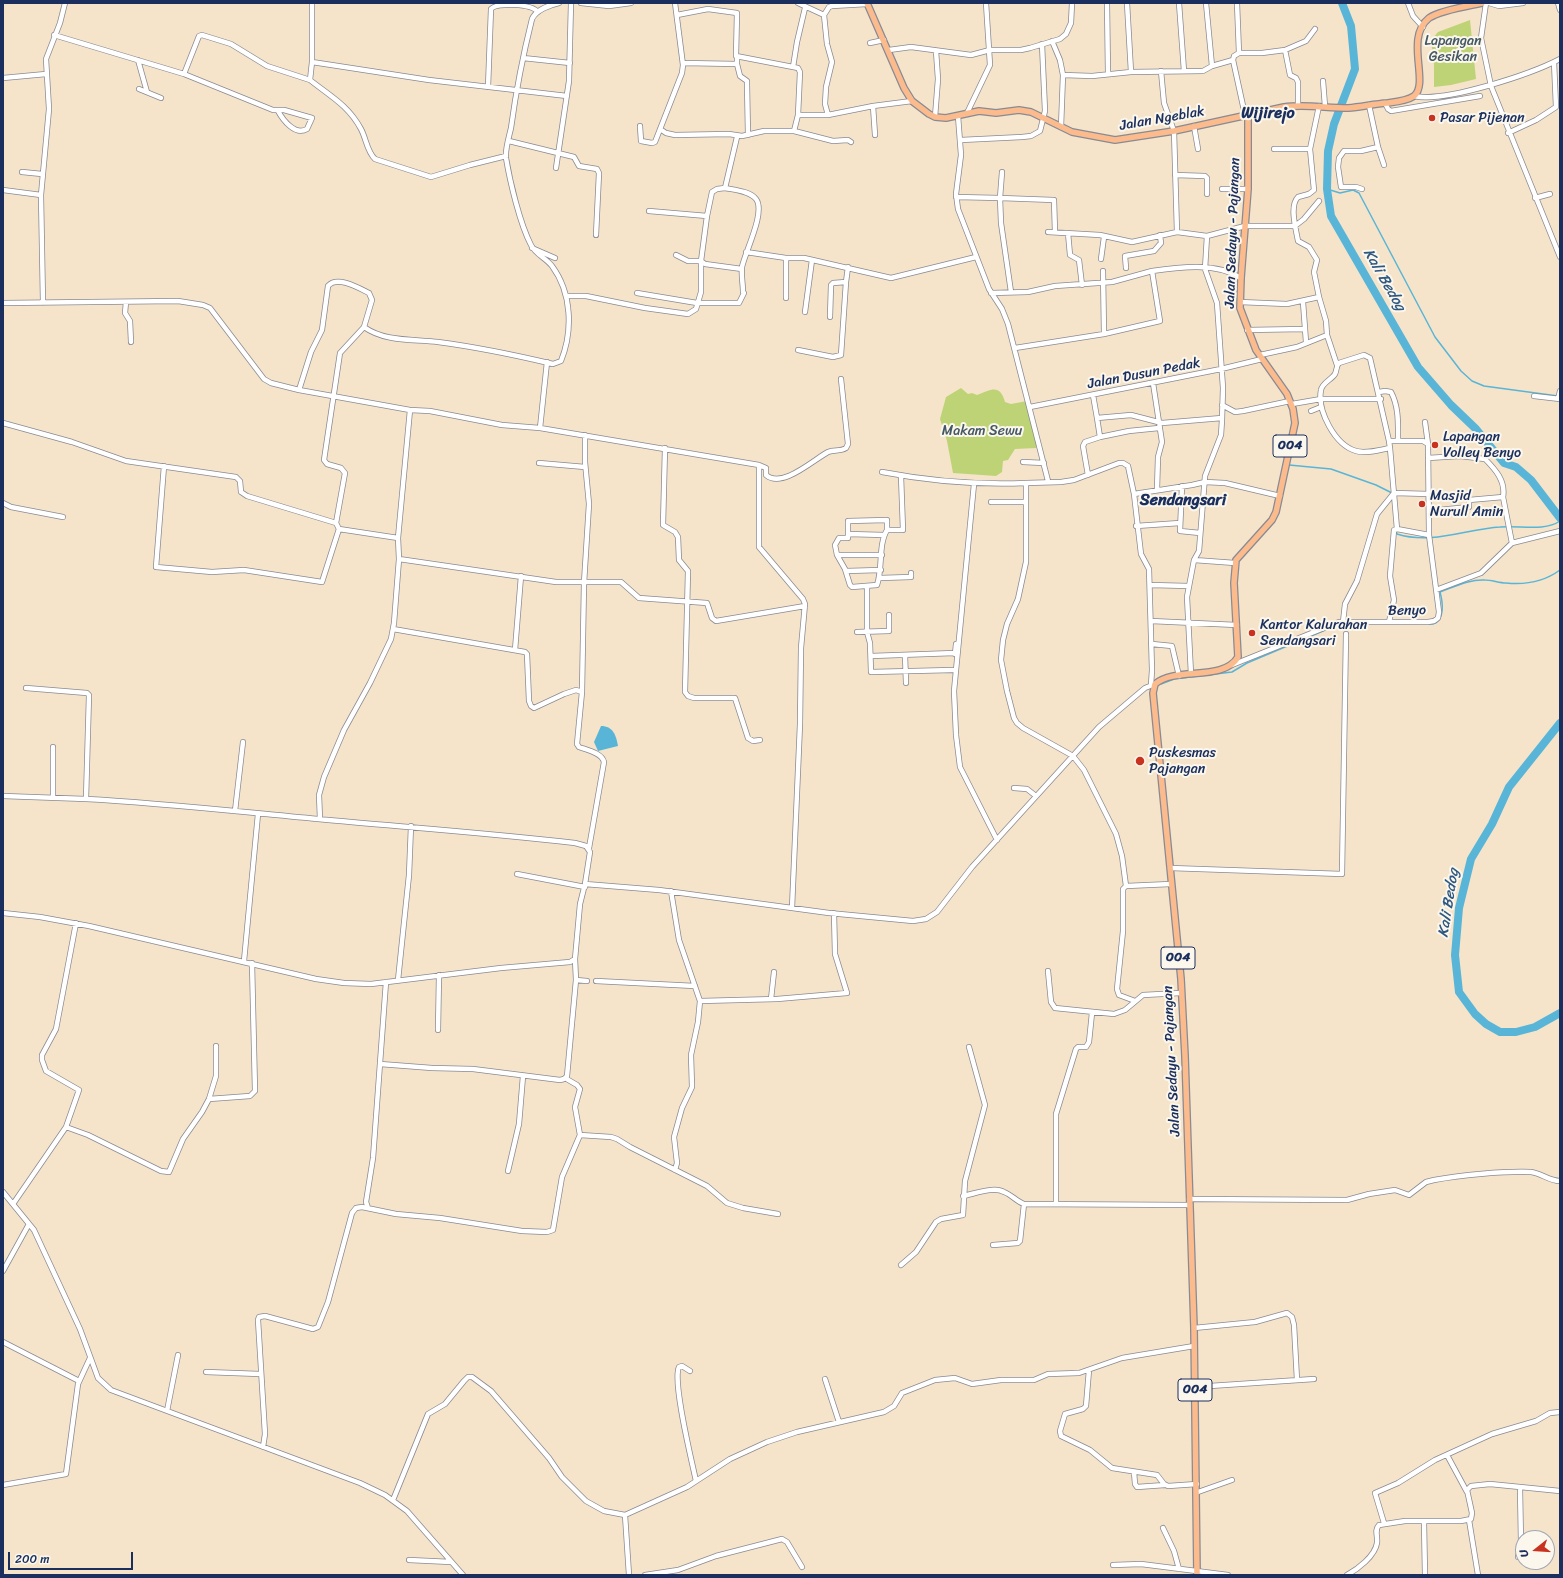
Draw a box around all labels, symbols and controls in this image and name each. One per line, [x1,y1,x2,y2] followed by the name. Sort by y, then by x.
[1424,33,1482,66] park label: Lapangan Gesikan
[1118,103,1206,135] street label: Jalan Ngeblak
[1241,104,1295,124] district label: Wijirejo
[1440,110,1525,126] place label: Pasar Pijenan
[1427,113,1437,123] marker: Pasar Pijenan
[1222,157,1244,309] street label: Jalan Sedayu - Pajangan
[1359,246,1409,314] water label: Kali Bedog
[1086,355,1202,393] street label: Jalan Dusun Pedak
[942,423,1022,439] park label: Makam Sewu
[1443,429,1521,462] place label: Lapangan Volley Benyo
[1273,435,1307,457] road number: 004
[1430,440,1440,450] marker: Lapangan Volley Benyo
[1430,488,1503,520] place label: Masjid Nurull Amin
[1140,491,1226,511] district label: Sendangsari
[1417,499,1427,509] marker: Masjid Nurull Amin
[1388,602,1426,620] street label: Benyo
[1260,617,1367,650] place label: Kantor Kalurahan Sendangsari
[1247,628,1257,638] marker: Kantor Kalurahan Sendangsari
[1149,745,1216,778] place label: Puskesmas Pajangan
[1134,755,1146,767] marker: Puskesmas Pajangan
[1435,867,1463,939] water label: Kali Bedog
[1161,947,1195,969] road number: 004
[1160,985,1184,1137] street label: Jalan Sedayu - Pajangan
[1178,1379,1212,1401] road number: 004
[1515,1530,1555,1570] north arrow
[10,1544,135,1570] scale bar
[1514,1547,1534,1560] text: U
[15,1548,49,1570] text: 200 m

